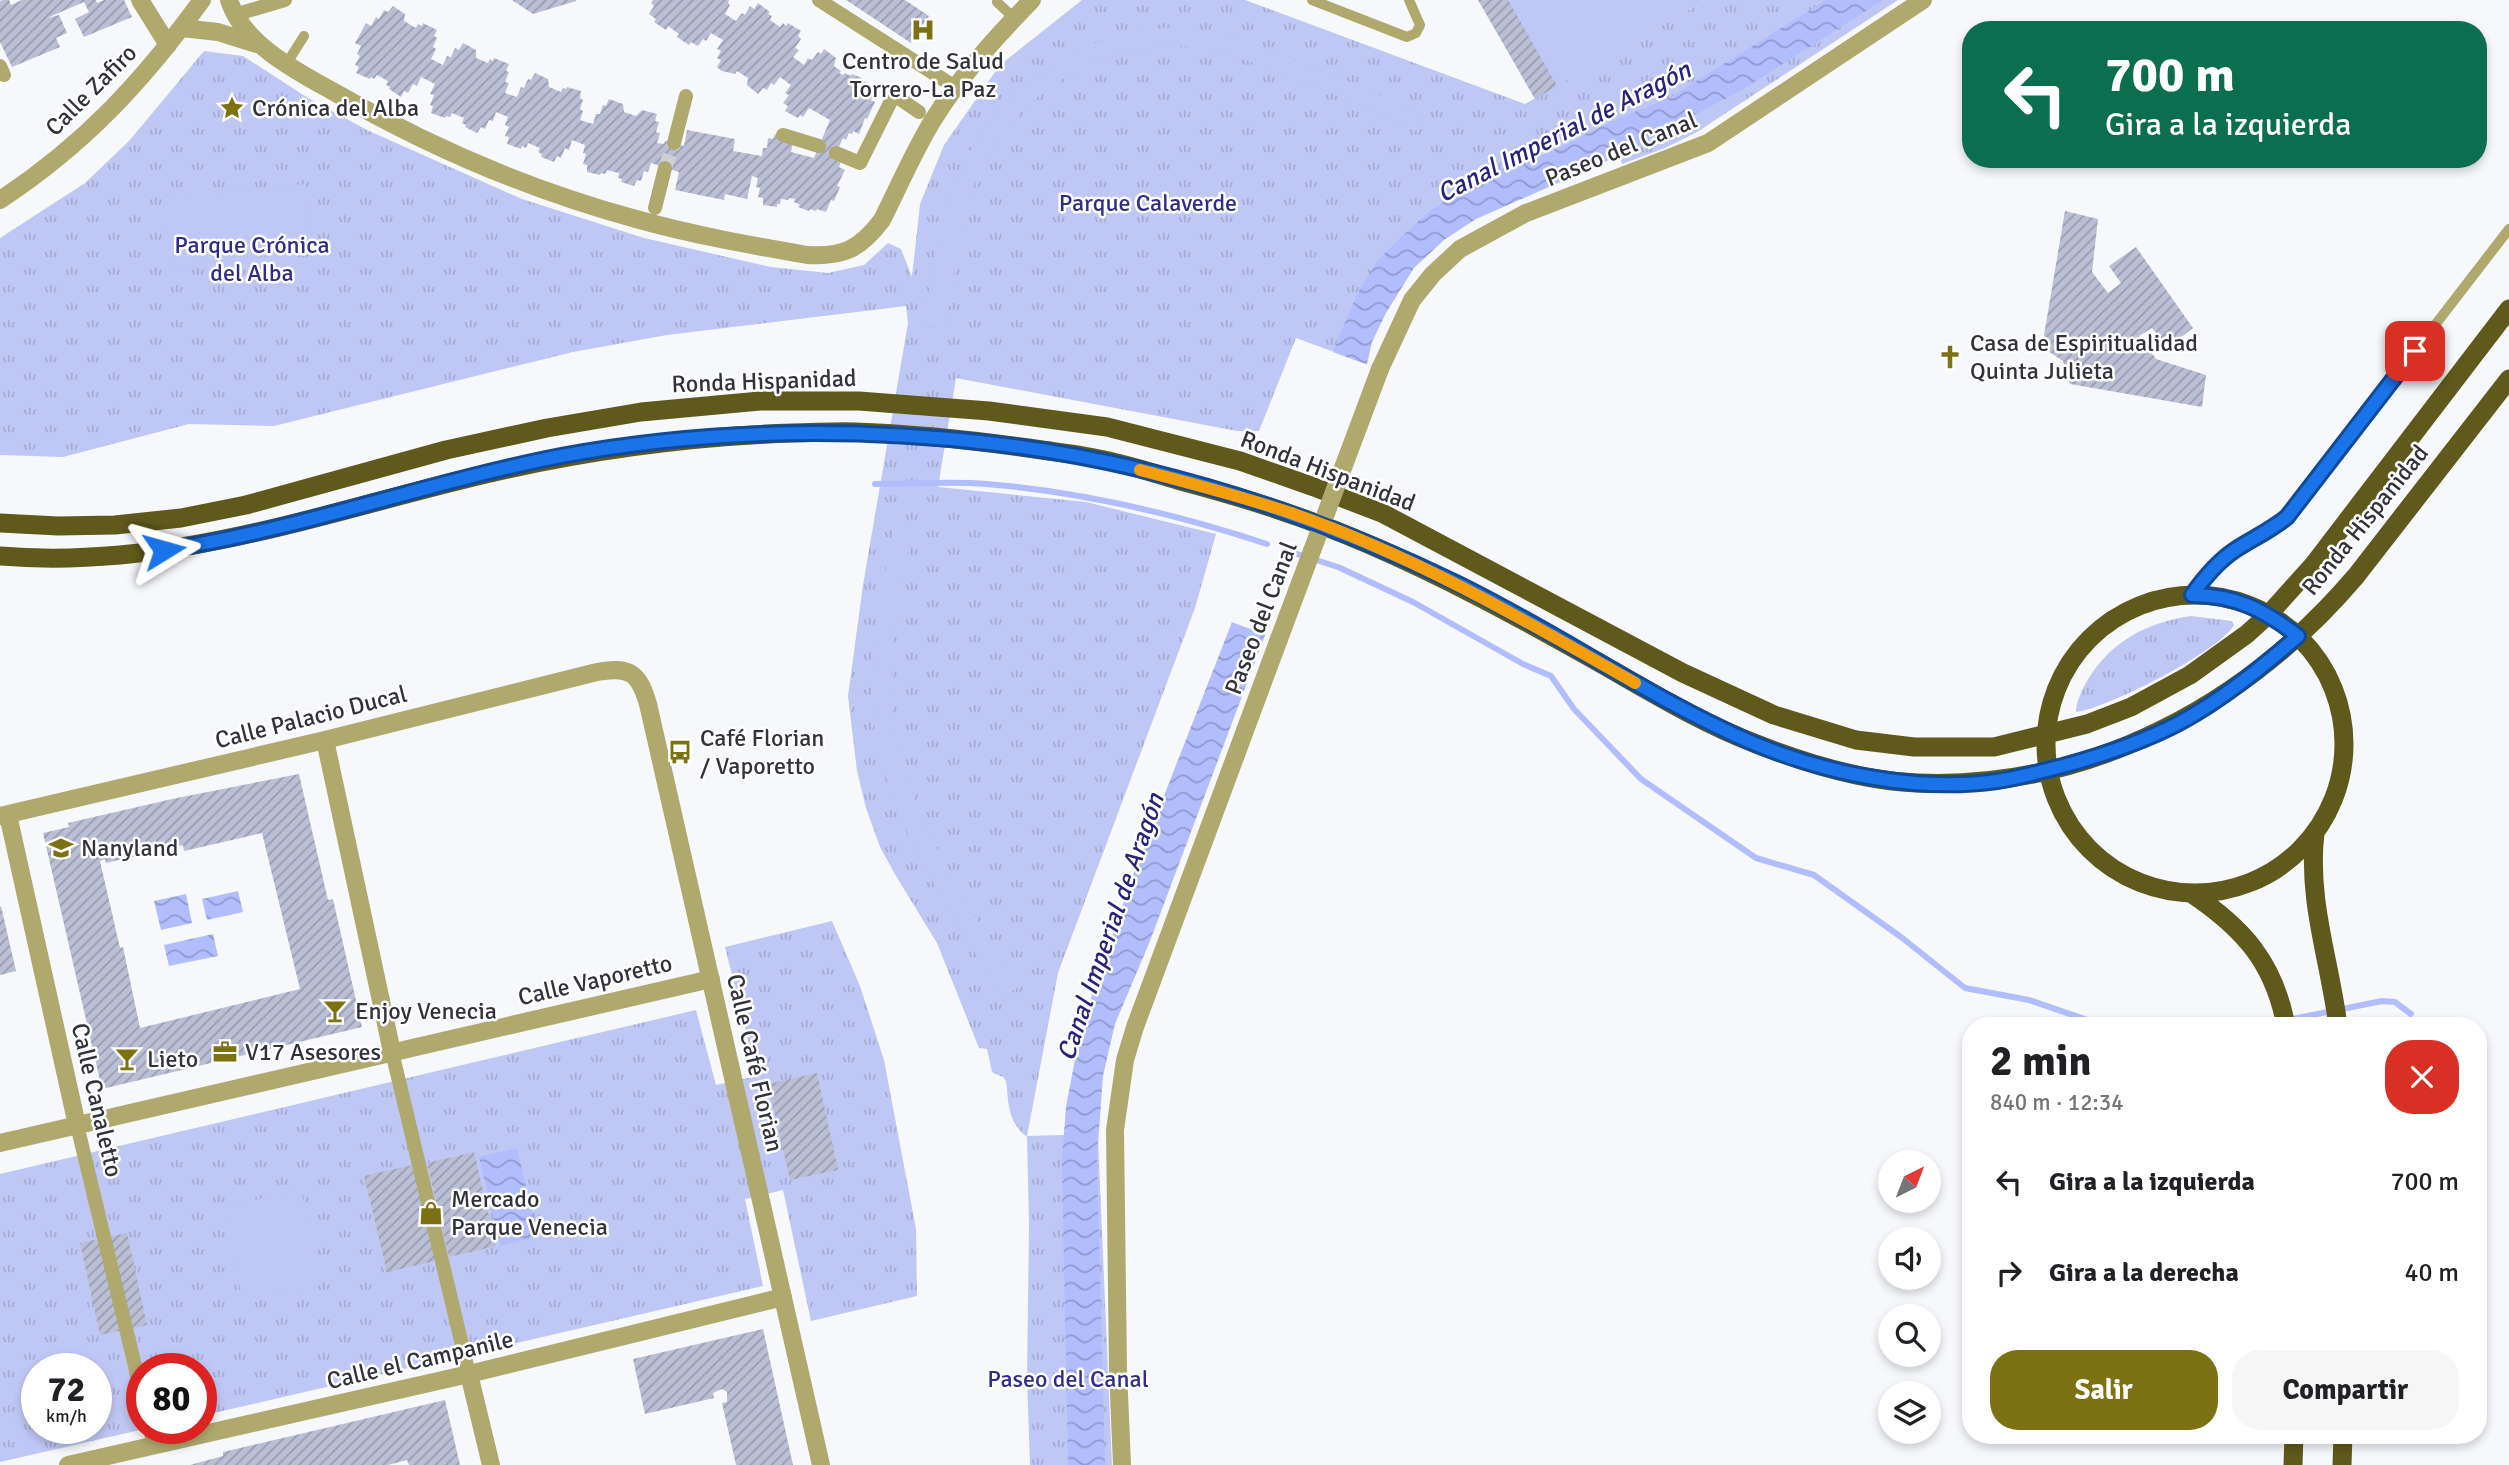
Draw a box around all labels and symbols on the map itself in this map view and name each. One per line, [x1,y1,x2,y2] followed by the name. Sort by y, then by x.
[909,16,937,44] hospital icon: Centro de Salud Torrero-La Paz
[39,38,143,142] street label: Calle Zafiro
[842,46,1004,104] place label: Centro de Salud Torrero-La Paz
[1432,54,1697,210] water label: Canal Imperial de Aragón
[252,93,419,123] place label: Crónica del Alba
[218,94,246,122] place icon: Crónica del Alba
[1541,105,1701,193] street label: Paseo del Canal
[1059,188,1237,218] park label: Parque Calaverde
[174,230,330,288] park label: Parque Crónica del Alba
[2385,321,2445,381] pin
[1970,328,2198,386] place label: Casa de Espiritualidad Quinta Julieta
[1936,343,1964,371] church icon: Casa de Espiritualidad Quinta Julieta
[671,363,857,399] street label: Ronda Hispanidad
[1236,424,1420,518] street label: Ronda Hispanidad
[2295,439,2435,601] street label: Ronda Hispanidad
[127,513,201,587] position arrow
[1218,537,1304,699] street label: Paseo del Canal
[212,679,410,755] street label: Calle Palacio Ducal
[700,723,824,781] place label: Café Florian / Vaporetto
[666,738,694,766] bus stop icon: Café Florian / Vaporetto
[1050,788,1172,1065] water label: Canal Imperial de Aragón
[81,833,178,863] place label: Nanyland
[47,834,75,862] school or university icon: Nanyland
[515,948,675,1012] street label: Calle Vaporetto
[720,971,790,1155] street label: Calle Café Florian
[355,996,497,1026] place label: Enjoy Venecia
[321,997,349,1025] bar icon: Enjoy Venecia
[65,1020,129,1180] street label: Calle Canaletto
[245,1037,381,1067] place label: V17 Asesores
[211,1038,239,1066] office icon: V17 Asesores
[147,1044,198,1074] place label: Lieto
[113,1045,141,1073] bar icon: Lieto
[1878,1150,1941,1213] north arrow
[451,1184,608,1242] place label: Mercado Parque Venecia
[417,1199,445,1227] shop icon: Mercado Parque Venecia
[324,1324,516,1396] street label: Calle el Campanile
[126,1353,217,1444] speed limit sign: 80
[987,1364,1149,1394] park label: Paseo del Canal

